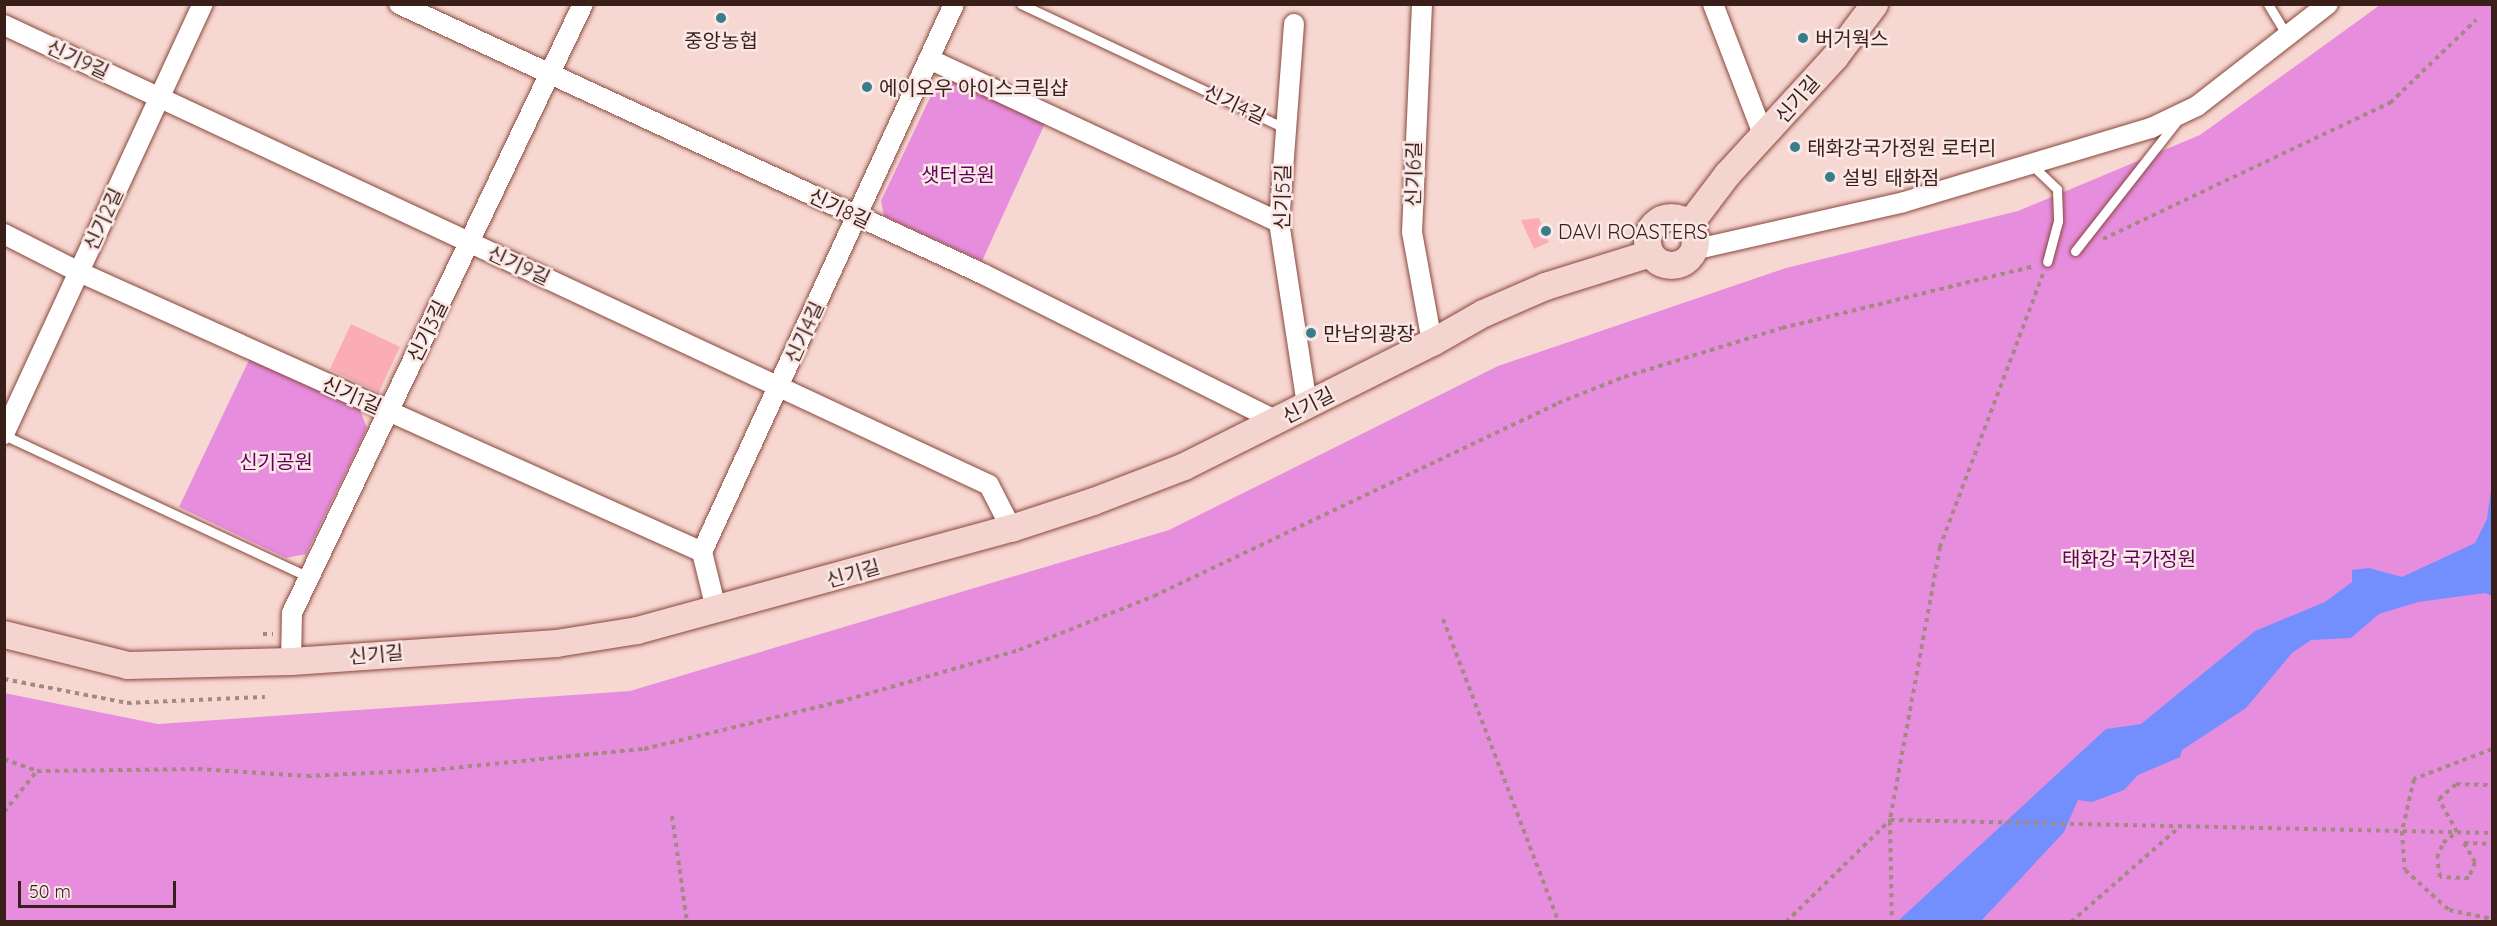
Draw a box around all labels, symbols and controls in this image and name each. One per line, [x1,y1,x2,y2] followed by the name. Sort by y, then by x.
[714,11,728,25] marker: 중앙농협
[1815,26,1889,50] place label: 버거웍스
[684,28,758,52] place label: 중앙농협
[1796,31,1810,45] marker: 버거웍스
[43,34,113,84] street label: 신기9길
[1770,70,1824,128] street label: 신기길
[879,75,1068,99] place label: 에이오우 아이스크림샵
[1200,79,1270,129] street label: 신기4길
[860,80,874,94] marker: 에이오우 아이스크림샵
[1807,135,1996,159] place label: 태화강국가정원 로터리
[1788,140,1802,154] marker: 태화강국가정원 로터리
[1400,141,1426,207] street label: 신기6길
[921,162,995,186] park label: 샛터공원
[1269,164,1295,230] street label: 신기5길
[1842,165,1939,189] place label: 설빙 태화점
[1823,170,1837,184] marker: 설빙 태화점
[805,183,875,233] street label: 신기8길
[78,184,128,254] street label: 신기2길
[1558,219,1708,243] place label: DAVI ROASTERS
[1539,224,1553,238] marker: DAVI ROASTERS
[484,240,554,290] street label: 신기9길
[402,296,452,366] street label: 신기3길
[779,297,829,367] street label: 신기4길
[1323,321,1415,345] place label: 만남의광장
[1304,326,1318,340] marker: 만남의광장
[319,371,385,419] street label: 신기1길
[1278,382,1338,428] street label: 신기길
[239,449,313,473] park label: 신기공원
[2062,546,2196,570] park label: 태화강 국가정원
[823,554,883,592] street label: 신기길
[347,640,405,668] street label: 신기길
[21,869,178,907] scale bar
[29,880,71,903] text: 50 m

